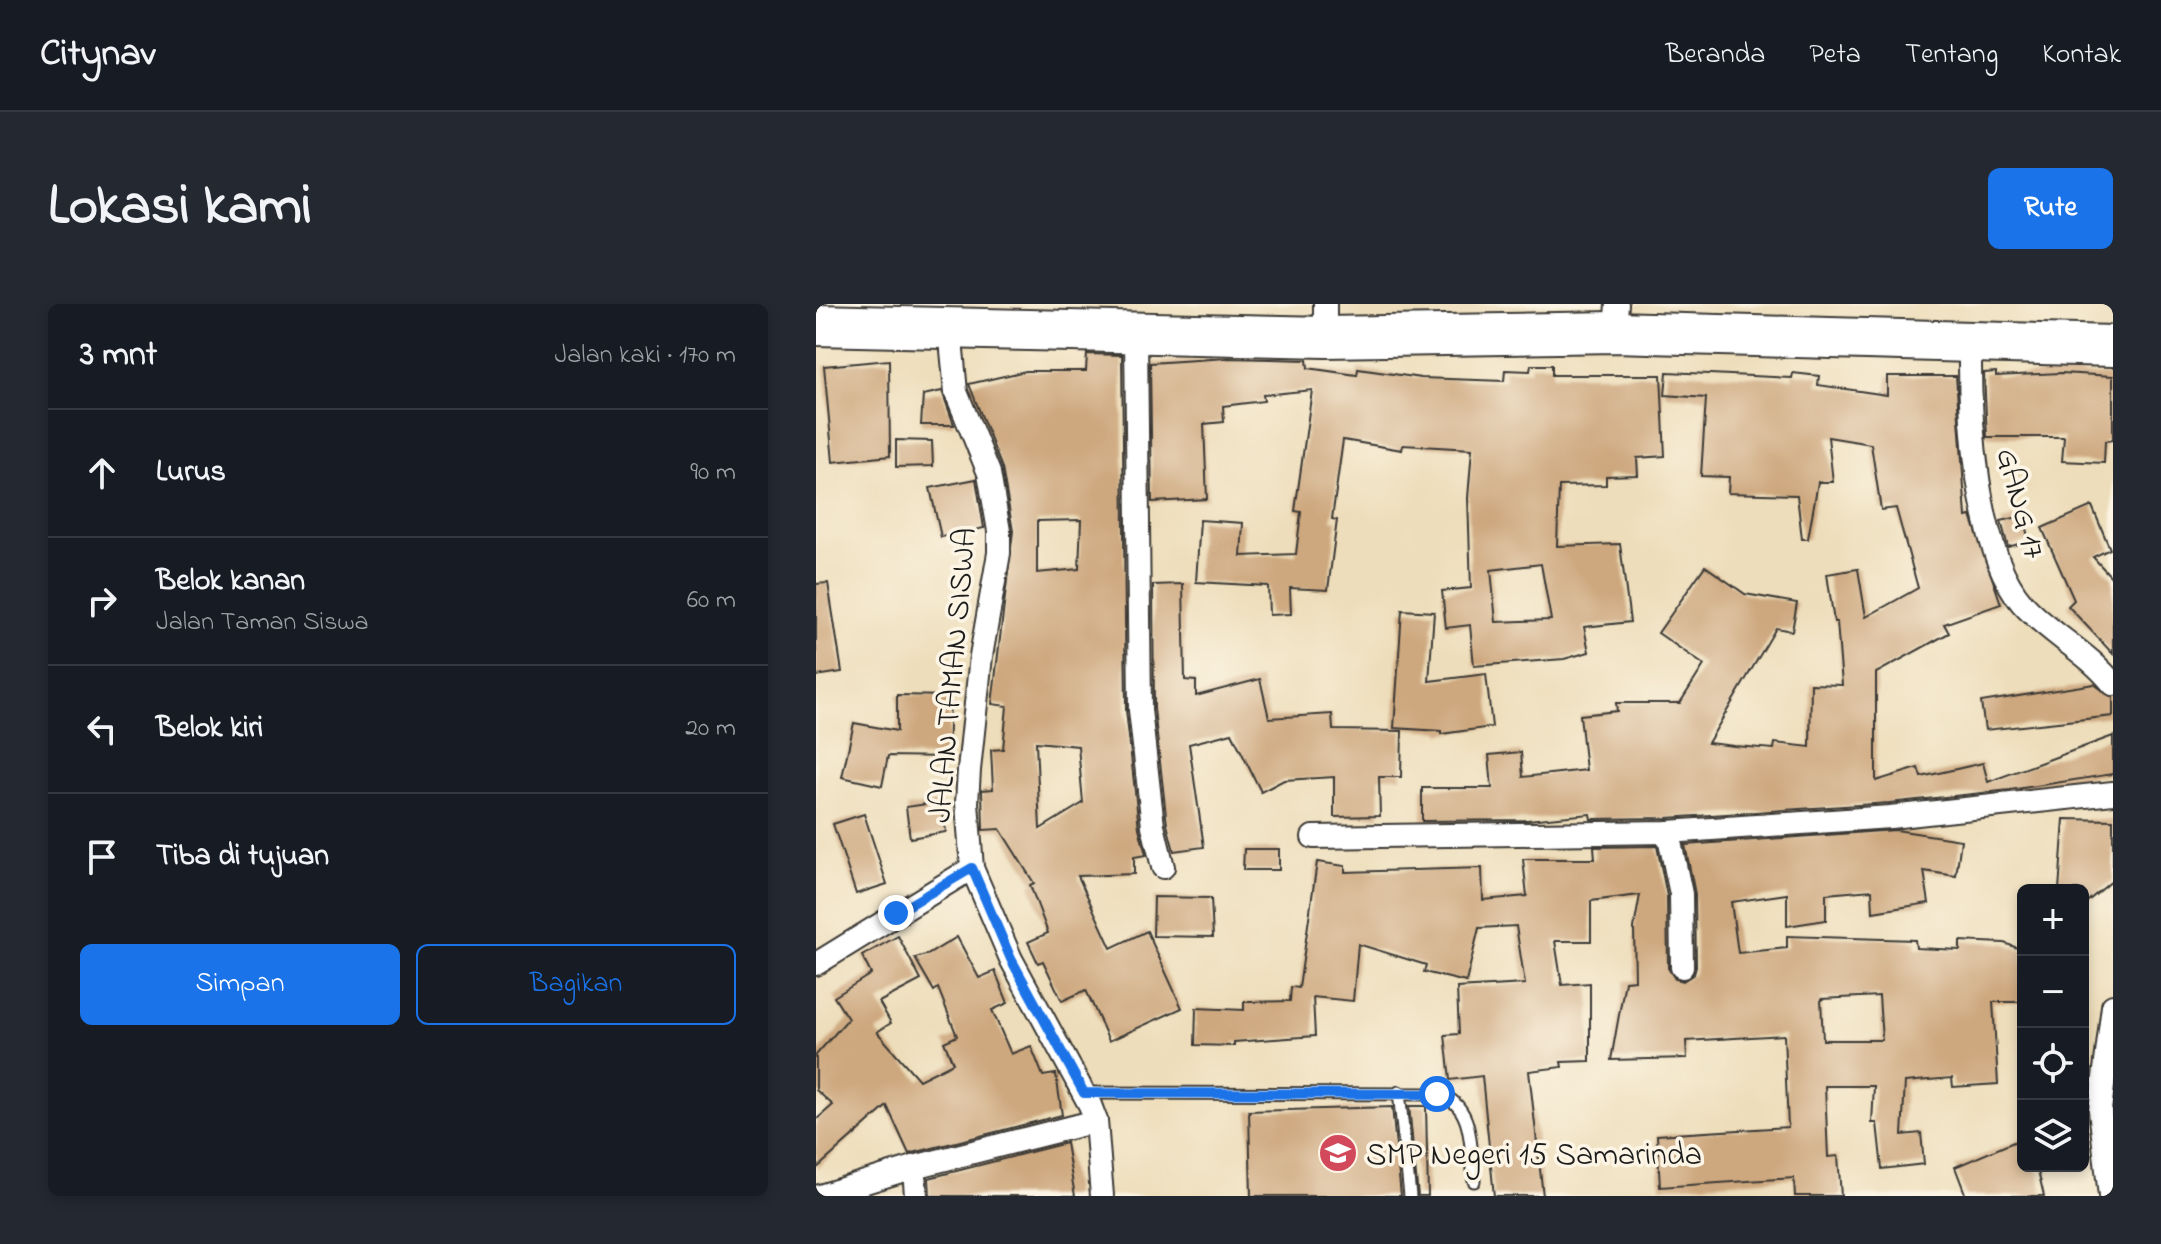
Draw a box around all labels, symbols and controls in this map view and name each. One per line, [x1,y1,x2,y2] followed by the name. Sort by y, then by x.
[40,27,156,83] text: Citynav
[1665,35,1765,76] text: Beranda
[1809,35,1861,76] text: Peta
[1905,35,1998,76] text: Tentang
[2042,35,2121,76] text: Kontak
[48,168,312,249] text: Lokasi kami
[1988,168,2113,249] button: Rute
[80,331,157,381] text: 3 mnt
[555,337,736,375] text: Jalan kaki · 170 m
[1981,443,2056,564] street label: GANG 17
[80,451,124,495] icon: ahead
[156,451,226,495] text: Lurus
[690,454,736,492] text: 90 m
[918,526,991,825] street label: JALAN TAMAN SISWA
[156,560,305,604] text: Belok kanan
[80,579,124,623] icon: right
[687,582,736,620] text: 60 m
[156,604,369,642] text: Jalan Taman Siswa
[80,707,124,751] icon: left
[156,707,263,751] text: Belok kiri
[685,710,736,748] text: 20 m
[80,835,124,879] icon: arrive
[156,835,329,879] text: Tiba di tujuan
[2017,884,2089,1172] map controls
[2017,884,2089,956] button: +
[878,895,914,931] route end
[80,944,400,1025] button: Simpan
[416,944,736,1025] button: Bagikan
[2017,956,2089,1028] button: −
[2017,1028,2089,1100] button: locate
[1419,1076,1455,1112] route start
[2017,1100,2089,1172] button: layers
[1317,1132,1359,1174] school or university icon: SMP Negeri 15 Samarinda
[1366,1133,1702,1180] place label: SMP Negeri 15 Samarinda

